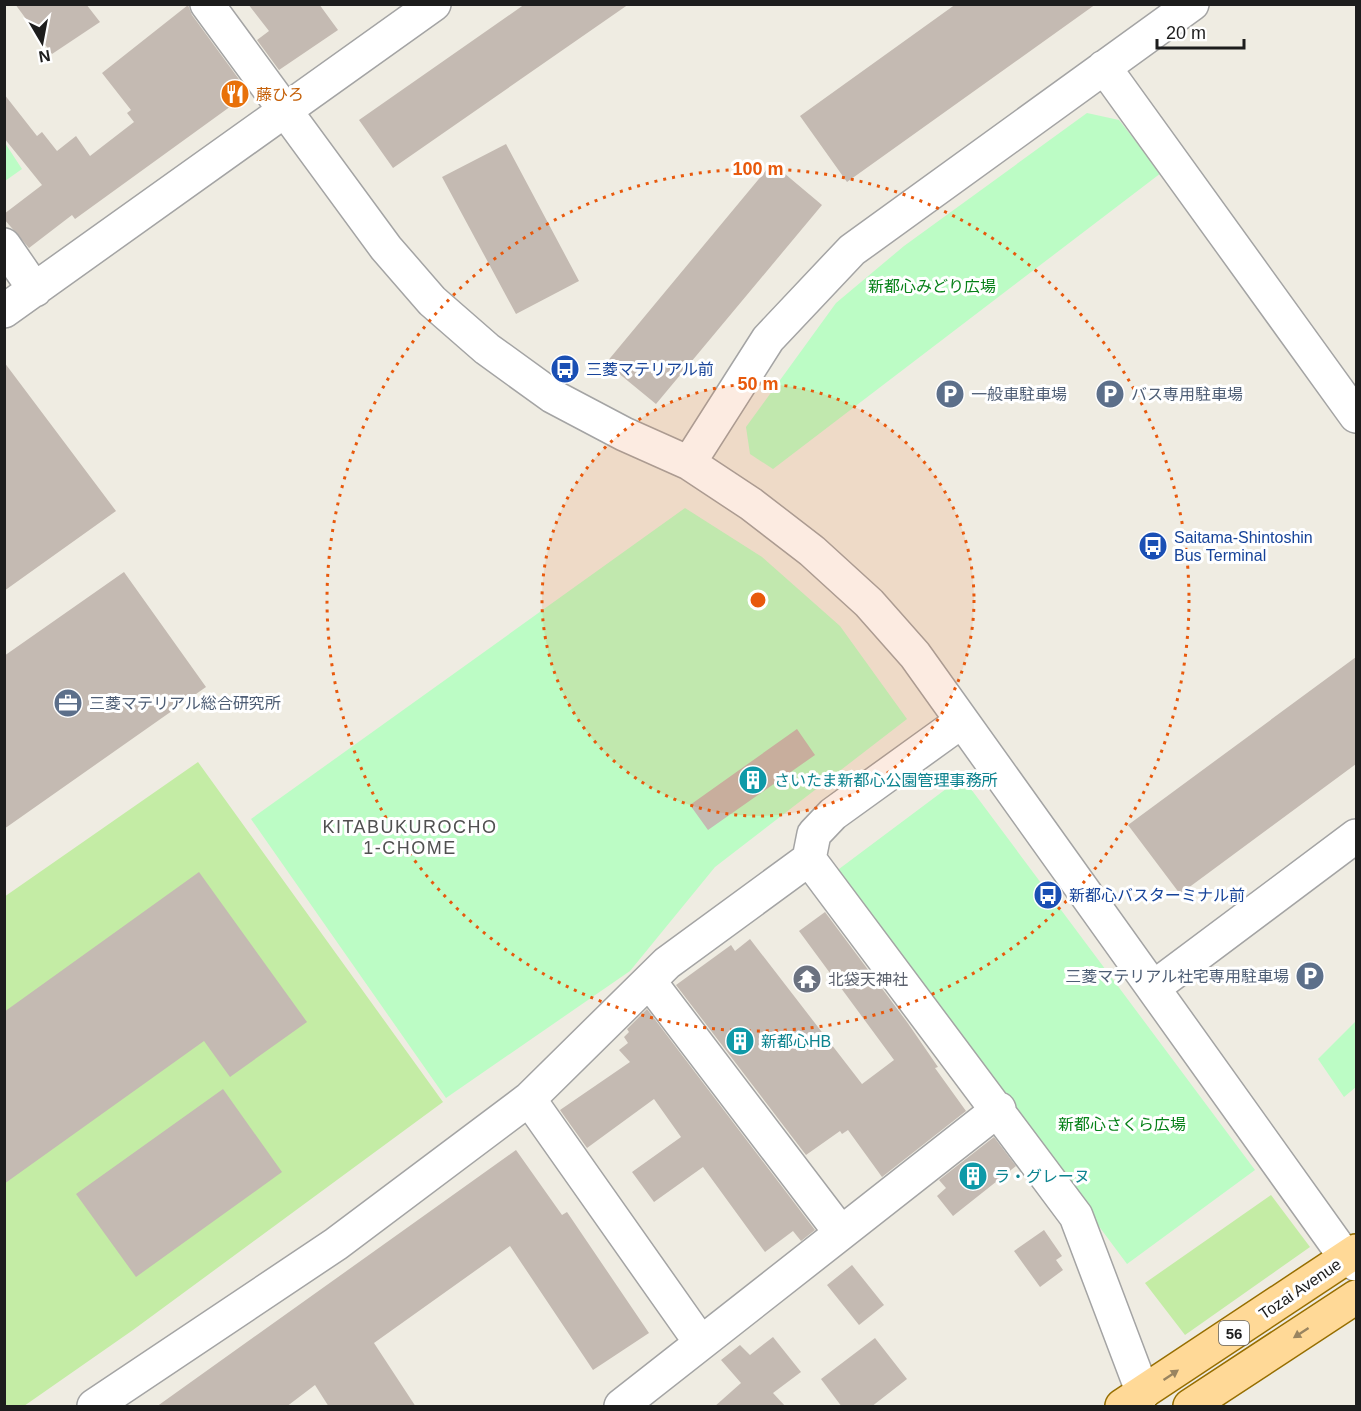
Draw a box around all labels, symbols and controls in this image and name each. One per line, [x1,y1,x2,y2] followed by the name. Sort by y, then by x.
[12,12,72,72] north arrow
[1157,12,1244,50] scale bar
[1166,23,1206,43] text: 20 m
[37,47,52,66] text: N
[219,78,251,110] restaurant icon: 藤ひろ
[256,86,304,103] place label: 藤ひろ
[732,159,784,179] text: 100 m
[868,278,996,295] park label: 新都心みどり広場
[549,353,581,385] bus stop icon: 三菱マテリアル前
[586,361,714,378] place label: 三菱マテリアル前
[737,374,779,394] text: 50 m
[934,378,966,410] parking icon: 一般車駐車場
[1094,378,1126,410] parking icon: バス専用駐車場
[971,386,1067,403] place label: 一般車駐車場
[1131,386,1243,403] place label: バス専用駐車場
[1174,529,1313,564] place label: Saitama-Shintoshin Bus Terminal
[1137,530,1169,562] bus stop icon: Saitama-Shintoshin Bus Terminal
[748,590,768,610] centre of rings
[52,687,84,719] office icon: 三菱マテリアル総合研究所
[89,695,281,712] place label: 三菱マテリアル総合研究所
[737,764,769,796] building icon: さいたま新都心公園管理事務所
[774,772,998,789] place label: さいたま新都心公園管理事務所
[322,817,498,858] district label: KITABUKUROCHO 1-CHOME
[1032,879,1064,911] bus stop icon: 新都心バスターミナル前
[1069,887,1245,904] place label: 新都心バスターミナル前
[1294,960,1326,992] parking icon: 三菱マテリアル社宅専用駐車場
[791,963,823,995] temple icon: 北袋天神社
[1065,968,1289,985] place label: 三菱マテリアル社宅専用駐車場
[828,971,908,988] place label: 北袋天神社
[724,1025,756,1057] building icon: 新都心HB
[761,1033,831,1050] place label: 新都心HB
[1058,1116,1186,1133] park label: 新都心さくら広場
[957,1160,989,1192] building icon: ラ・グレーヌ
[994,1168,1090,1185] place label: ラ・グレーヌ
[1256,1255,1344,1323] street label: Tozai Avenue
[1219,1321,1249,1345] road number: 56
[1294,1327,1310,1339] one-way arrow
[1163,1369,1180,1380] one-way arrow

